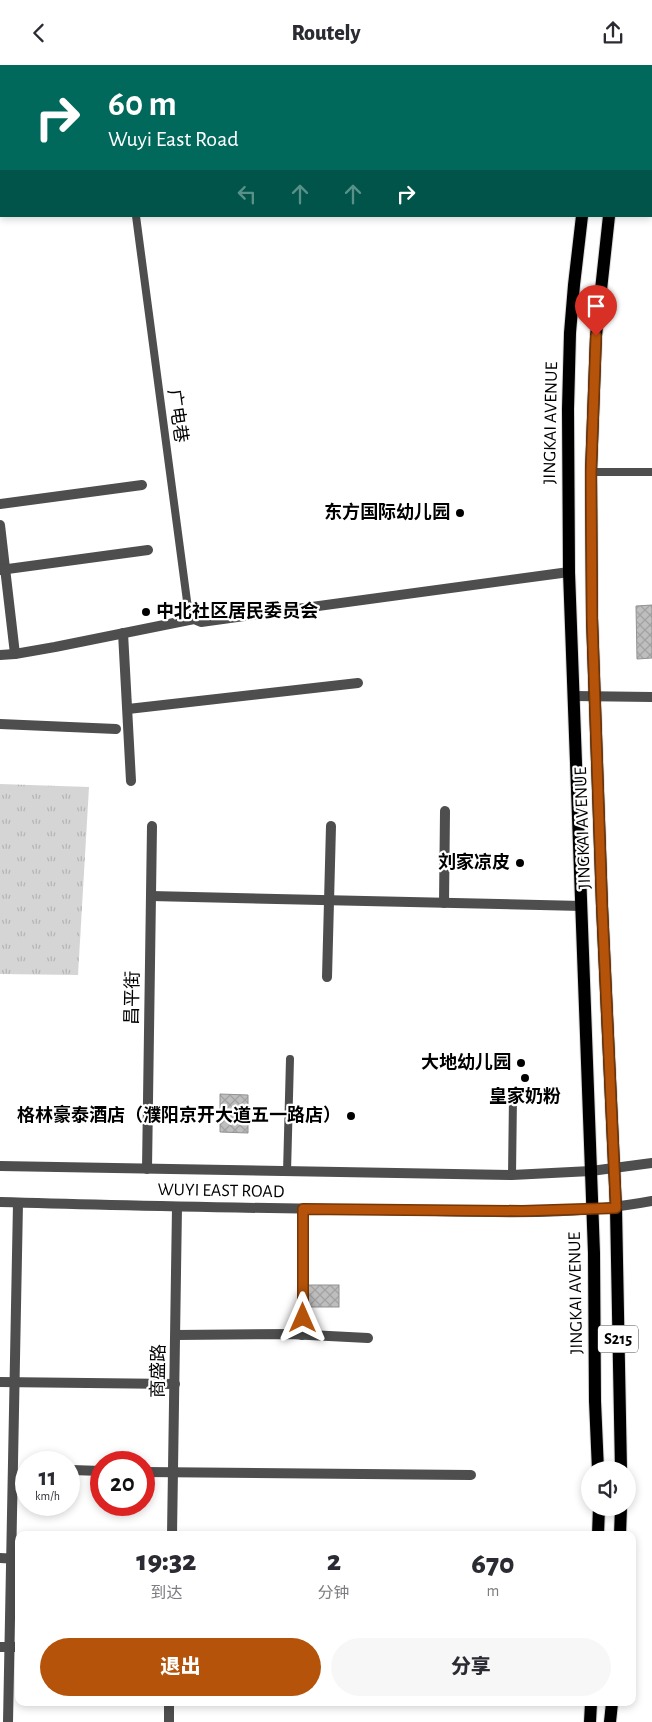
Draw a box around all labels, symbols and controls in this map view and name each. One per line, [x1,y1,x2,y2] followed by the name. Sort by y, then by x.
[25,19,53,47] icon: back
[599,19,627,47] icon: share
[291,22,361,44] text: Routely
[25,85,90,150] icon: right
[108,87,177,122] text: 60 m
[108,128,239,150] text: Wuyi East Road
[233,180,261,208] icon: left
[286,180,314,208] icon: ahead
[339,180,367,208] icon: ahead
[392,180,420,208] icon: right
[575,285,617,336] pin
[582,292,610,320] icon: arrive
[541,361,561,484] street label: JINGKAI AVENUE
[164,388,192,444] street label: 广电巷
[324,502,450,522] place label: 东方国际幼儿园
[454,507,466,519] marker: 东方国际幼儿园
[156,601,318,621] place label: 中北社区居民委员会
[140,606,152,618] marker: 中北社区居民委员会
[572,766,594,889] street label: JINGKAI AVENUE
[438,852,510,872] place label: 刘家凉皮
[514,857,526,869] marker: 刘家凉皮
[122,971,142,1025] street label: 昌平街
[421,1052,511,1072] place label: 大地幼儿园
[515,1057,527,1069] marker: 大地幼儿园
[519,1072,531,1084] marker: 皇家奶粉
[489,1086,561,1106] place label: 皇家奶粉
[17,1104,341,1125] place label: 格林豪泰酒店（濮阳京开大道五一路店）
[345,1110,357,1122] marker: 格林豪泰酒店（濮阳京开大道五一路店）
[157,1181,285,1201] street label: WUYI EAST ROAD
[566,1231,586,1354] street label: JINGKAI AVENUE
[276,1291,328,1343] position arrow
[598,1325,638,1353] road number: S215
[148,1344,168,1398] street label: 商盛路
[90,1451,155,1516] speed limit sign: 20
[581,1461,636,1516] map controls
[581,1461,636,1516] button: sound
[38,1465,57,1490] text: 11
[35,1490,60,1502] text: km/h
[136,1546,196,1576] text: 19:32
[327,1546,341,1576] text: 2
[471,1549,515,1579] text: 670
[487,1583,499,1599] text: m
[150,1585,182,1601] text: 到达
[318,1585,350,1601] text: 分钟
[40,1638,321,1696] button: 退出
[331,1638,611,1696] button: 分享

